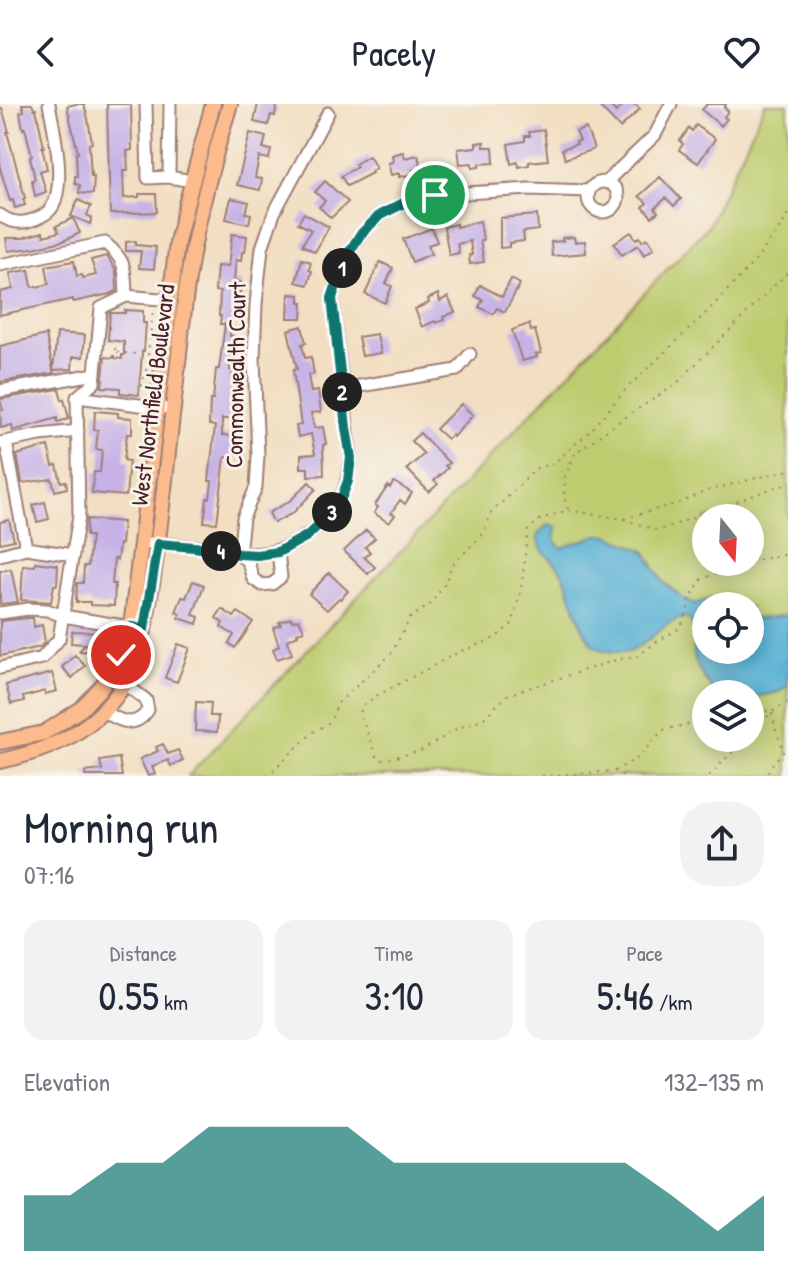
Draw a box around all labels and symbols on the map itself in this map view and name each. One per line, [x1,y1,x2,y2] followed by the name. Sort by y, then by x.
[401,161,469,229] pin
[322,248,362,288] pin: 1
[217,281,253,468] street label: Commonwealth Court
[123,282,181,507] street label: West Northfield Boulevard
[322,372,362,412] pin: 2
[312,492,352,532] pin: 3
[692,504,764,576] north arrow
[201,531,241,571] pin: 4
[87,621,155,689] pin

